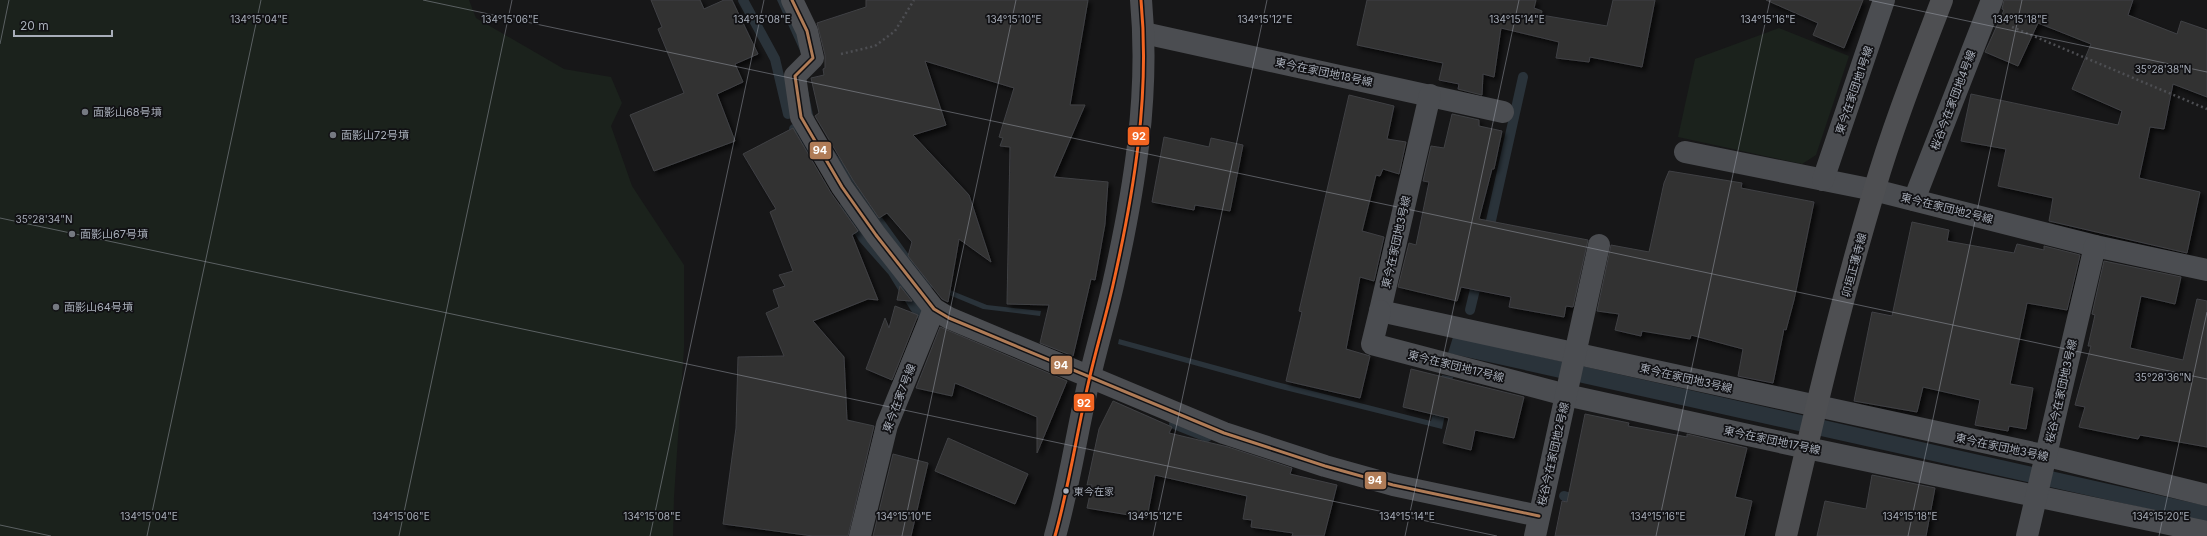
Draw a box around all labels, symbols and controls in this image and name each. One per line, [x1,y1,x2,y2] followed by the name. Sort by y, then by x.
[14,12,112,38] scale bar
[230,13,288,25] text: 134°15'04"E
[481,13,539,25] text: 134°15'06"E
[733,13,791,25] text: 134°15'08"E
[986,13,1042,25] text: 134°15'10"E
[1237,13,1293,25] text: 134°15'12"E
[1489,13,1545,25] text: 134°15'14"E
[1740,13,1796,25] text: 134°15'16"E
[1992,13,2048,25] text: 134°15'18"E
[20,18,49,33] text: 20 m
[1832,44,1876,136] street label: 東今在家団地1号線
[1927,48,1979,152] street label: 桜谷今在家団地4号線
[1274,55,1374,89] street label: 東今在家団地18号線
[2135,63,2191,75] text: 35°28'38"N
[93,105,162,119] place label: 面影山68号墳
[80,107,90,117] marker: 面影山68号墳
[1127,126,1150,146] line badge: 92
[341,128,409,142] place label: 面影山72号墳
[1132,129,1146,143] text: 92
[328,130,338,140] marker: 面影山72号墳
[809,141,832,160] line badge: 94
[813,143,827,157] text: 94
[1899,190,1995,226] street label: 東今在家団地2号線
[1379,194,1413,290] street label: 東今在家団地3号線
[16,213,72,225] text: 35°28'34"N
[80,227,148,241] place label: 面影山67号墳
[67,229,77,239] marker: 面影山67号墳
[1839,231,1869,299] street label: 卯垣正蓮寺線
[64,300,133,314] place label: 面影山64号墳
[51,302,61,312] marker: 面影山64号墳
[2042,338,2080,444] street label: 桜谷今在家団地3号線
[1406,347,1506,385] street label: 東今在家団地17号線
[1050,355,1073,375] line badge: 94
[1054,358,1068,372] text: 94
[1638,361,1734,395] street label: 東今在家団地3号線
[880,362,918,434] street label: 東今在家7号線
[2135,371,2191,383] text: 35°28'36"N
[1073,393,1095,412] line badge: 92
[1077,396,1091,410] text: 92
[1534,401,1572,507] street label: 桜谷今在家団地2号線
[1722,423,1822,457] street label: 東今在家団地17号線
[1954,430,2050,464] street label: 東今在家団地3号線
[1364,471,1387,490] line badge: 94
[1368,473,1382,487] text: 94
[1074,485,1114,497] place label: 東今在家
[1061,486,1071,496] marker: 東今在家
[120,510,178,522] text: 134°15'04"E
[372,510,430,522] text: 134°15'06"E
[623,510,681,522] text: 134°15'08"E
[876,510,932,522] text: 134°15'10"E
[1127,510,1183,522] text: 134°15'12"E
[1379,510,1435,522] text: 134°15'14"E
[1630,510,1686,522] text: 134°15'16"E
[1882,510,1938,522] text: 134°15'18"E
[2132,510,2190,522] text: 134°15'20"E

